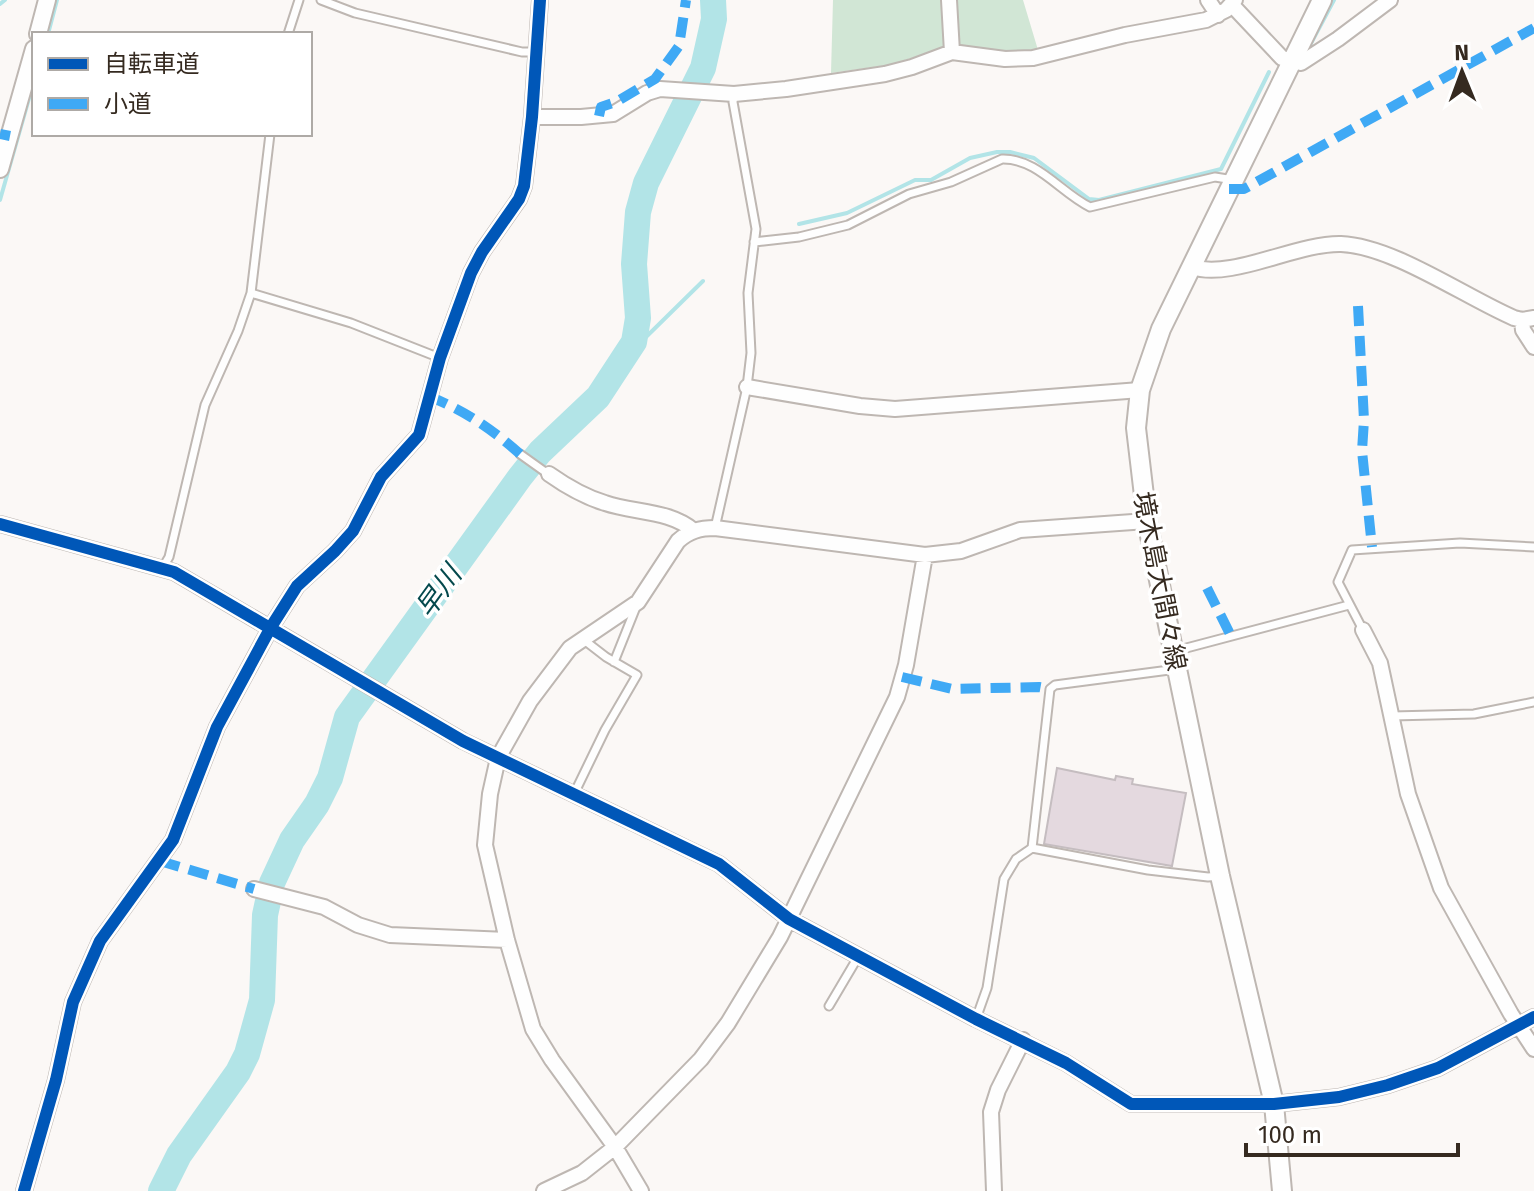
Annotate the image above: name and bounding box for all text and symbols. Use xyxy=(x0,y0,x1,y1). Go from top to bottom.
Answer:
legend xyxy=(32,32,312,136)
north arrow xyxy=(1422,32,1502,112)
text: N xyxy=(1454,39,1469,66)
text: 自転車道 xyxy=(104,50,200,78)
text: 小道 xyxy=(104,90,152,118)
street label: 境木島大間々線 xyxy=(1127,489,1192,673)
water label: 早川 xyxy=(409,557,470,624)
scale bar xyxy=(1246,1107,1458,1157)
text: 100 m xyxy=(1258,1121,1322,1149)

